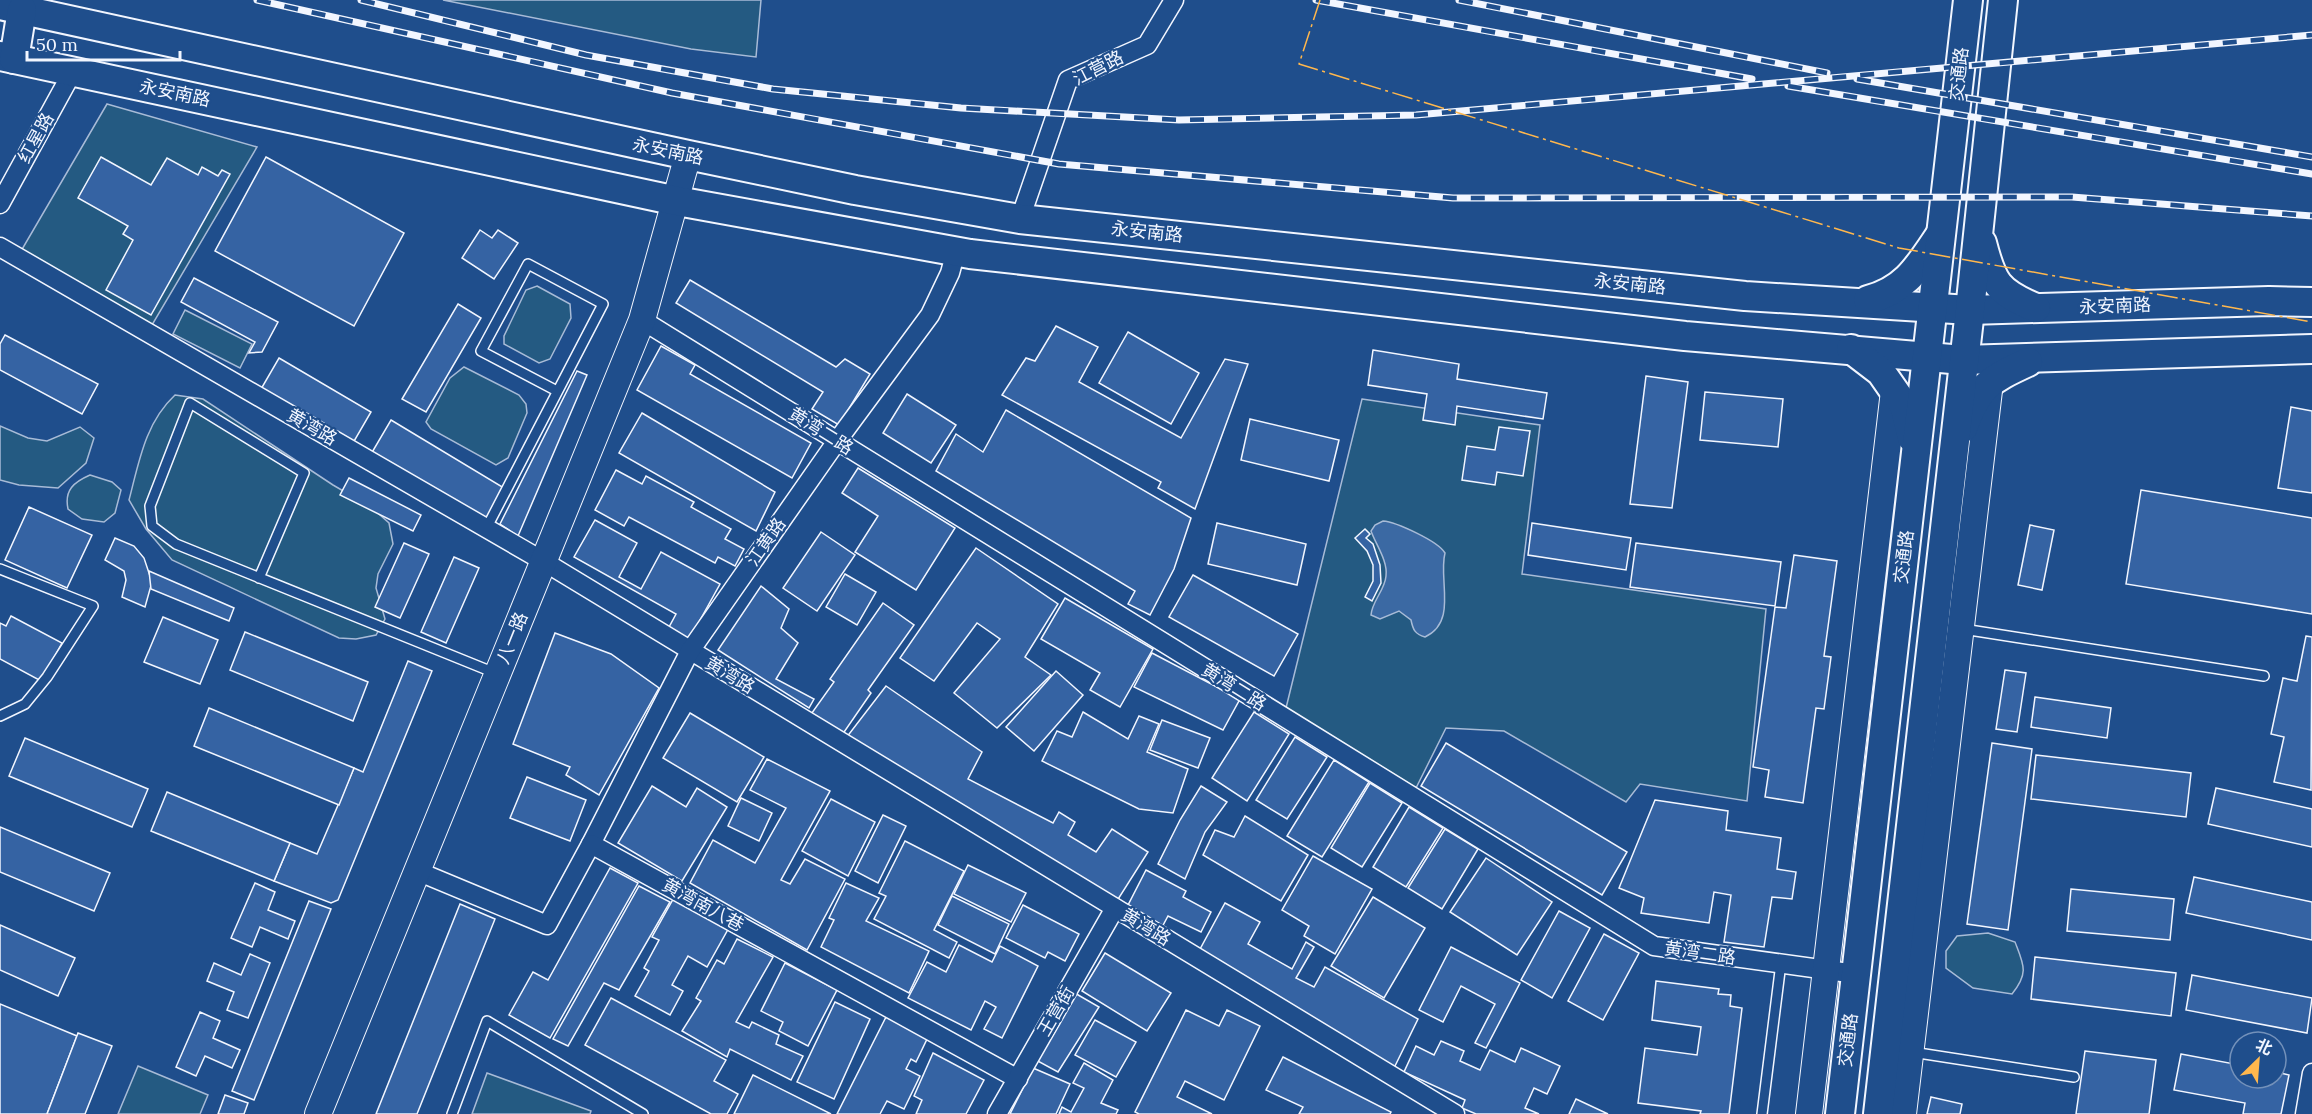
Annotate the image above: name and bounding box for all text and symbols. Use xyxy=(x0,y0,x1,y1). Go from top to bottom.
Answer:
scale bar xyxy=(27,24,180,62)
text: 50 m xyxy=(36,33,78,56)
street label: 江营路 xyxy=(1068,45,1127,90)
street label: 交通路 xyxy=(1944,46,1973,102)
street label: 永安南路 xyxy=(137,74,213,111)
street label: 红星路 xyxy=(12,109,59,167)
street label: 永安南路 xyxy=(630,132,706,169)
street label: 永安南路 xyxy=(1110,216,1184,247)
street label: 永安南路 xyxy=(1593,268,1667,299)
street label: 永安南路 xyxy=(2079,293,2151,318)
street label: 黄湾二路 xyxy=(785,402,858,459)
street label: 黄湾路 xyxy=(283,403,341,450)
street label: 江黄路 xyxy=(741,513,790,570)
street label: 交通路 xyxy=(1889,529,1918,585)
street label: 八一路 xyxy=(491,608,532,667)
street label: 黄湾路 xyxy=(701,651,759,698)
street label: 黄湾二路 xyxy=(1198,658,1271,715)
street label: 黄湾南八巷 xyxy=(658,873,748,936)
street label: 黄湾路 xyxy=(1117,903,1175,950)
street label: 黄湾二路 xyxy=(1663,936,1737,969)
street label: 王营街 xyxy=(1032,982,1079,1040)
street label: 交通路 xyxy=(1833,1012,1862,1068)
north arrow xyxy=(2228,1030,2288,1090)
text: 北 xyxy=(2253,1034,2276,1059)

